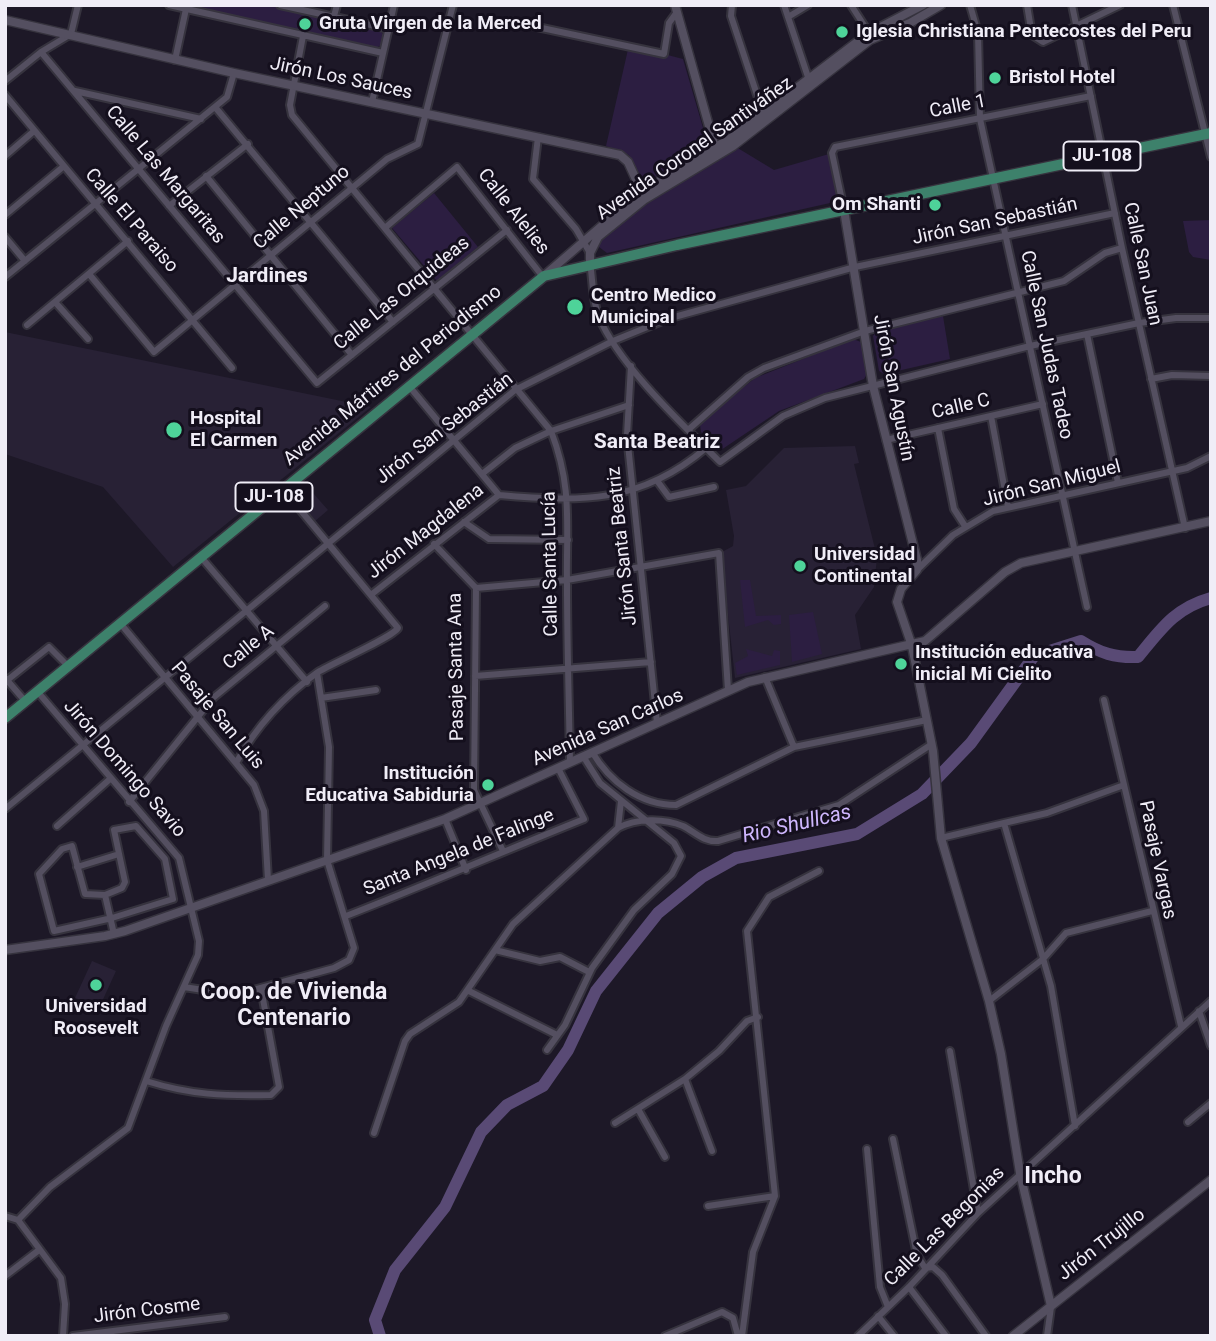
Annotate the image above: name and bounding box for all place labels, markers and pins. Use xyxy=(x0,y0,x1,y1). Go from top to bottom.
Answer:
place label: Gruta Virgen de la Merced xyxy=(319,13,542,35)
marker: Gruta Virgen de la Merced xyxy=(297,16,313,32)
place label: Iglesia Christiana Pentecostes del Peru xyxy=(856,21,1191,43)
marker: Iglesia Christiana Pentecostes del Peru xyxy=(834,24,850,40)
place label: Bristol Hotel xyxy=(1009,67,1115,89)
marker: Bristol Hotel xyxy=(987,70,1003,86)
place label: Om Shanti xyxy=(832,194,921,216)
marker: Om Shanti xyxy=(927,197,943,213)
place label: Centro Medico Municipal xyxy=(591,285,716,329)
marker: Centro Medico Municipal xyxy=(565,297,585,317)
place label: Hospital El Carmen xyxy=(190,408,277,452)
marker: Hospital El Carmen xyxy=(164,420,184,440)
place label: Universidad Continental xyxy=(814,544,915,588)
marker: Universidad Continental xyxy=(792,558,808,574)
place label: Institución educativa inicial Mi Cielito xyxy=(915,642,1093,686)
marker: Institución educativa inicial Mi Cielito xyxy=(893,656,909,672)
place label: Institución Educativa Sabiduria xyxy=(305,763,474,807)
marker: Institución Educativa Sabiduria xyxy=(480,777,496,793)
marker: Universidad Roosevelt xyxy=(88,977,104,993)
place label: Universidad Roosevelt xyxy=(45,996,147,1040)

